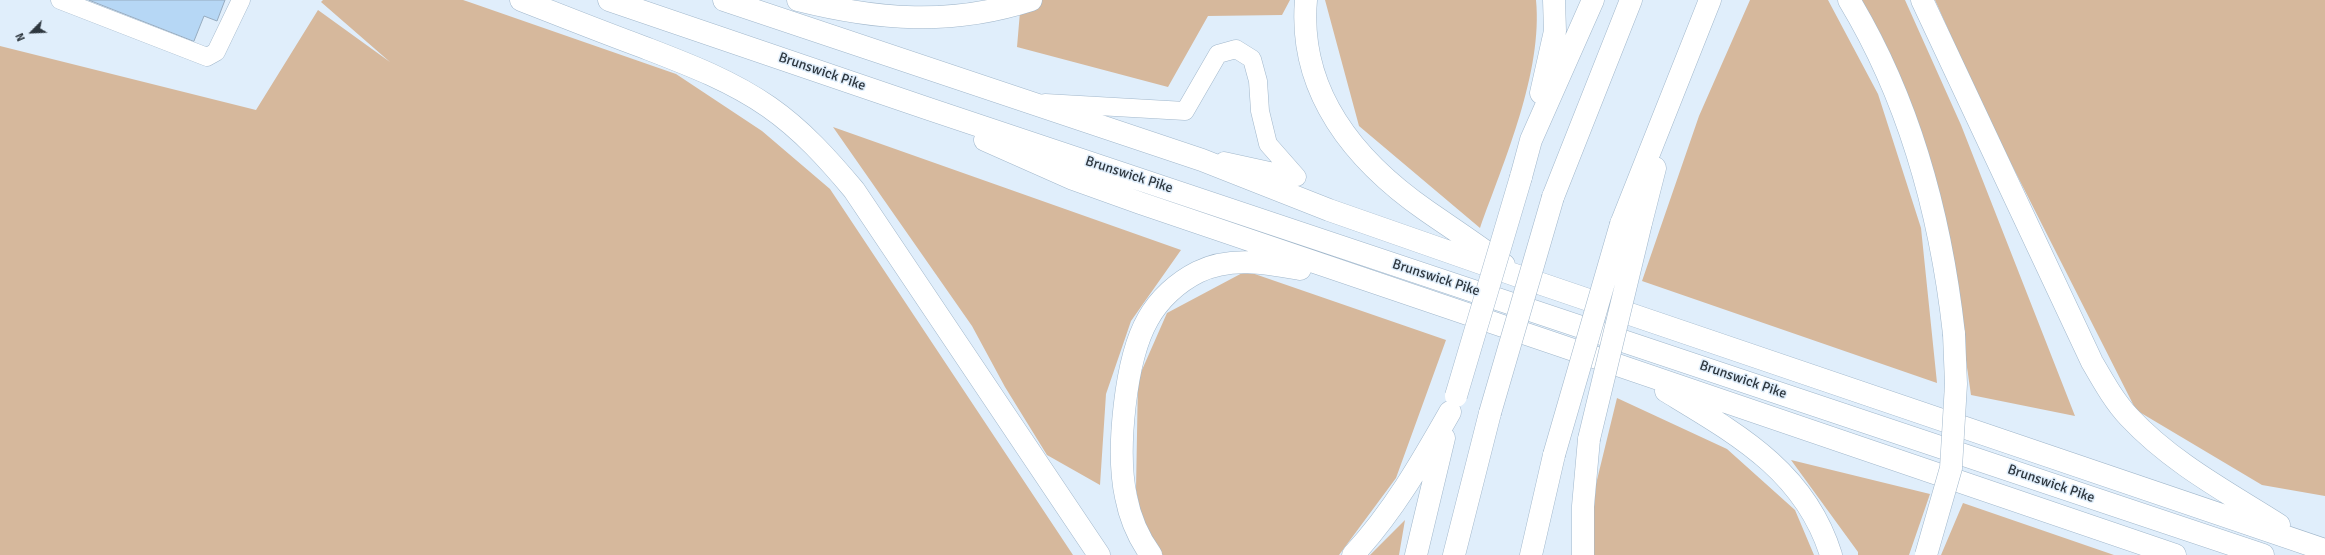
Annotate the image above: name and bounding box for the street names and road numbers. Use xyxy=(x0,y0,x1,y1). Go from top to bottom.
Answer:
street label: Brunswick Pike xyxy=(776,49,868,95)
street label: Brunswick Pike xyxy=(1083,153,1175,197)
street label: Brunswick Pike xyxy=(1390,256,1482,300)
street label: Brunswick Pike xyxy=(1697,357,1789,403)
street label: Brunswick Pike xyxy=(2005,461,2097,507)

